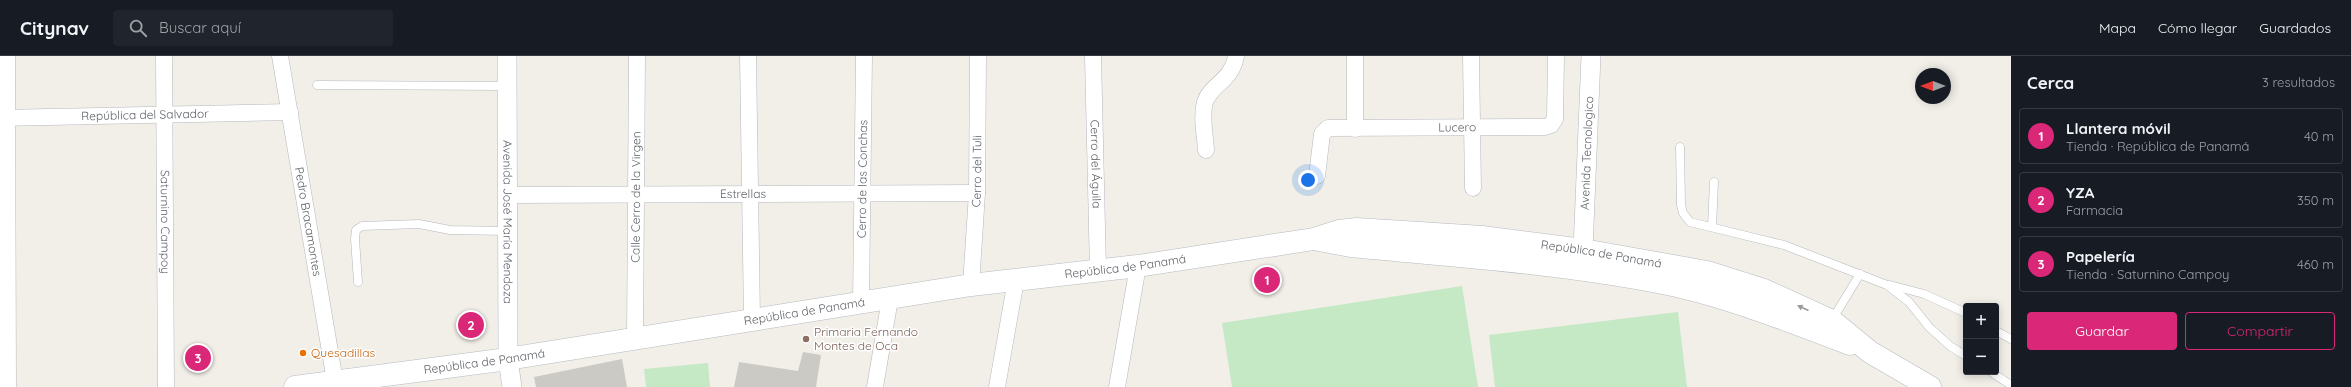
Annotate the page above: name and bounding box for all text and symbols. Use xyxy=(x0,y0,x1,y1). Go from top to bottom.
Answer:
search box xyxy=(113,10,393,46)
text: Citynav xyxy=(20,16,89,40)
icon: search xyxy=(127,17,149,39)
text: Buscar aquí xyxy=(159,18,241,37)
text: Mapa xyxy=(2099,19,2136,37)
text: Cómo llegar xyxy=(2158,19,2237,37)
text: Guardados xyxy=(2259,19,2331,37)
north arrow xyxy=(1915,68,1951,104)
text: Cerca xyxy=(2027,72,2074,93)
text: 3 resultados xyxy=(2262,74,2335,90)
street label: Avenida Tecnologico xyxy=(1577,96,1596,210)
street label: República del Salvador xyxy=(81,106,209,123)
street label: Cerro de las Conchas xyxy=(854,119,870,238)
street label: Cerro del Águila xyxy=(1087,119,1105,209)
street label: Lucero xyxy=(1438,119,1476,134)
text: Llantera móvil xyxy=(2066,119,2171,138)
text: 1 xyxy=(2038,128,2044,144)
text: 40 m xyxy=(2304,128,2334,144)
street label: Calle Cerro de la Virgen xyxy=(628,131,643,263)
street label: Cerro del Tuli xyxy=(968,135,984,208)
text: Tienda · República de Panamá xyxy=(2066,138,2249,154)
street label: Avenida José María Mendoza xyxy=(500,140,516,304)
street label: Pedro Bracamontes xyxy=(292,166,325,278)
street label: Saturnino Campoy xyxy=(158,170,173,274)
your location xyxy=(1298,170,1318,190)
text: YZA xyxy=(2066,183,2094,202)
street label: Estrellas xyxy=(720,186,766,201)
text: 2 xyxy=(2037,192,2045,208)
text: 350 m xyxy=(2297,192,2334,208)
text: Farmacia xyxy=(2066,202,2123,218)
street label: República de Panamá xyxy=(1540,237,1663,271)
text: Papelería xyxy=(2066,247,2135,266)
street label: República de Panamá xyxy=(1064,251,1187,281)
text: 3 xyxy=(2038,256,2044,272)
text: 460 m xyxy=(2297,256,2334,272)
pin: 1 xyxy=(1254,265,1280,295)
text: Tienda · Saturnino Campoy xyxy=(2066,266,2229,282)
street label: República de Panamá xyxy=(743,294,866,328)
map controls xyxy=(1963,303,1999,375)
button: + xyxy=(1963,303,1999,339)
one-way arrow xyxy=(1796,304,1808,310)
pin: 2 xyxy=(458,310,484,340)
button: Guardar xyxy=(2027,312,2177,350)
button: Compartir xyxy=(2185,312,2335,350)
place label: Primaria Fernando Montes de Oca xyxy=(814,324,918,353)
marker: Primaria Fernando Montes de Oca xyxy=(801,334,811,344)
button: − xyxy=(1963,339,1999,375)
pin: 3 xyxy=(185,343,211,373)
place label: Quesadillas xyxy=(311,345,376,360)
street label: República de Panamá xyxy=(423,345,546,377)
marker: Quesadillas xyxy=(298,348,308,358)

